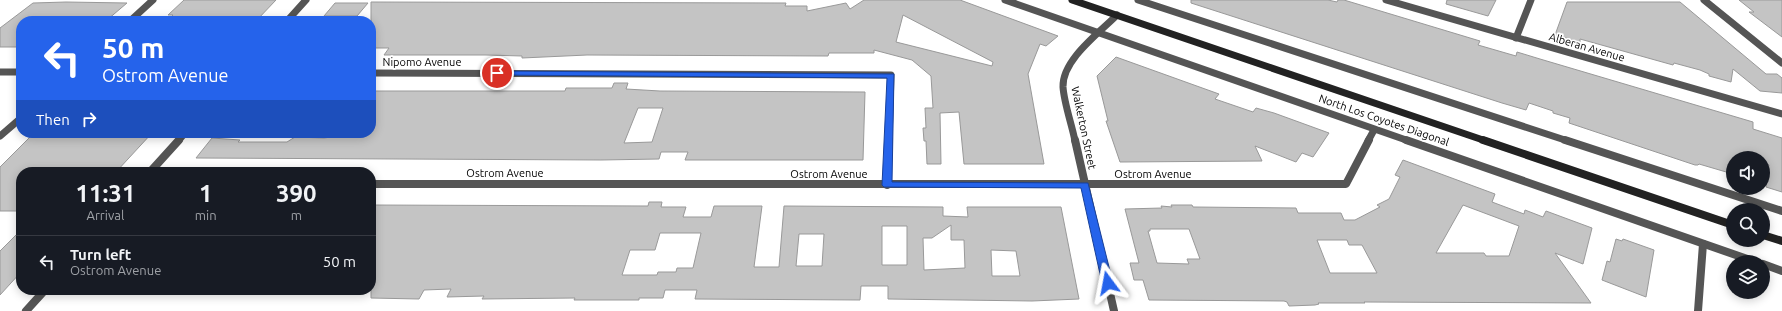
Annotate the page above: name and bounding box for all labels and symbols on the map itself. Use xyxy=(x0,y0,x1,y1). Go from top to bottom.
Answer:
street label: Alberan Avenue xyxy=(1548,30,1626,64)
street label: Nipomo Avenue xyxy=(383,56,461,68)
pin xyxy=(480,56,514,90)
street label: Walkerton Street xyxy=(1069,85,1099,171)
street label: North Los Coyotes Diagonal xyxy=(1317,92,1451,148)
street label: Ostrom Avenue xyxy=(466,167,544,179)
street label: Ostrom Avenue xyxy=(790,168,868,180)
street label: Ostrom Avenue xyxy=(1114,168,1192,180)
position arrow xyxy=(1087,262,1129,304)

